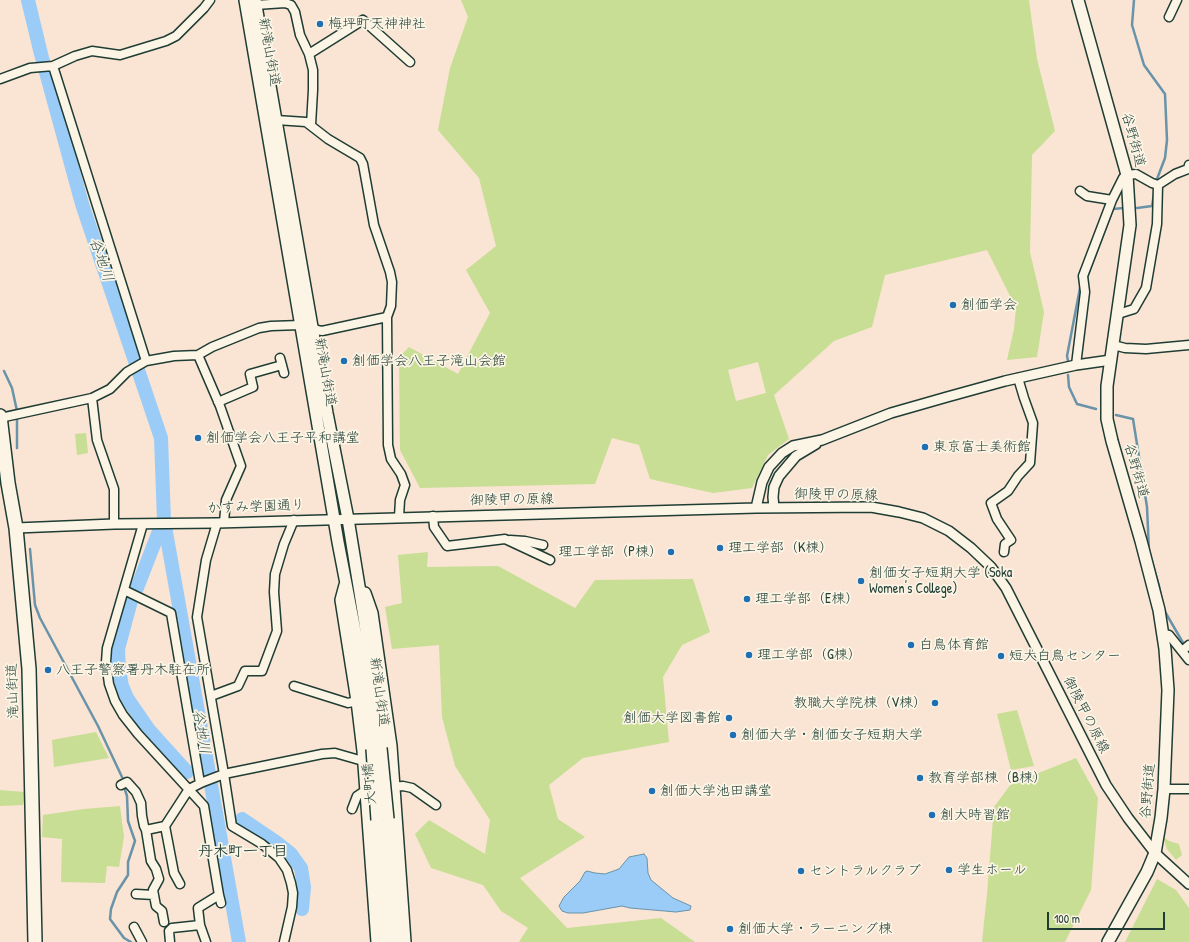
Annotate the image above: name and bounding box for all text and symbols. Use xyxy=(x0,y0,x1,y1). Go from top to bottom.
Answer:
street label: 新滝山街道 xyxy=(255,16,283,88)
place label: 梅坪町天神神社 xyxy=(328,16,426,32)
marker: 梅坪町天神神社 xyxy=(315,19,325,29)
street label: 谷野街道 xyxy=(1118,111,1148,169)
water label: 谷地川 xyxy=(85,236,117,284)
place label: 創価学会 xyxy=(961,297,1017,313)
marker: 創価学会 xyxy=(948,300,958,310)
street label: 新滝山街道 xyxy=(311,336,339,408)
place label: 創価学会八王子滝山会館 xyxy=(352,353,506,369)
marker: 創価学会八王子滝山会館 xyxy=(339,356,349,366)
place label: 創価学会八王子平和講堂 xyxy=(206,430,360,446)
marker: 創価学会八王子平和講堂 xyxy=(193,433,203,443)
place label: 東京富士美術館 xyxy=(933,439,1031,455)
marker: 東京富士美術館 xyxy=(920,442,930,452)
street label: 谷野街道 xyxy=(1120,442,1152,500)
street label: 御陵甲の原線 xyxy=(794,486,878,504)
street label: 御陵甲の原線 xyxy=(470,491,554,509)
street label: かすみ学園通り xyxy=(207,497,305,517)
place label: 理工学部（K棟） xyxy=(728,540,833,556)
marker: 理工学部（K棟） xyxy=(715,543,725,553)
place label: 理工学部（P棟） xyxy=(558,544,663,560)
marker: 理工学部（P棟） xyxy=(666,547,676,557)
place label: 創価女子短期大学 (Soka Women's College) xyxy=(869,565,1012,598)
marker: 創価女子短期大学 (Soka Women's College) xyxy=(856,576,866,586)
place label: 理工学部（E棟） xyxy=(755,591,859,607)
marker: 理工学部（E棟） xyxy=(742,594,752,604)
place label: 白鳥体育館 xyxy=(919,637,989,653)
marker: 白鳥体育館 xyxy=(906,640,916,650)
place label: 理工学部（G棟） xyxy=(757,647,862,663)
place label: 短大白鳥センター xyxy=(1009,648,1121,664)
marker: 理工学部（G棟） xyxy=(744,650,754,660)
marker: 短大白鳥センター xyxy=(996,651,1006,661)
street label: 新滝山街道 xyxy=(366,656,392,728)
place label: 八王子警察署丹木駐在所 xyxy=(56,662,210,678)
street label: 滝山街道 xyxy=(4,663,22,719)
marker: 八王子警察署丹木駐在所 xyxy=(43,665,53,675)
street label: 御陵甲の原線 xyxy=(1059,674,1113,756)
place label: 教職大学院棟（V棟） xyxy=(793,695,927,711)
marker: 教職大学院棟（V棟） xyxy=(930,698,940,708)
water label: 谷地川 xyxy=(188,708,214,756)
place label: 創価大学図書館 xyxy=(623,710,721,726)
marker: 創価大学図書館 xyxy=(724,713,734,723)
place label: 創価大学・創価女子短期大学 xyxy=(741,727,923,743)
marker: 創価大学・創価女子短期大学 xyxy=(728,730,738,740)
street label: 大町橋 xyxy=(360,762,380,806)
street label: 谷野街道 xyxy=(1137,762,1159,820)
place label: 教育学部棟（B棟） xyxy=(928,770,1047,786)
marker: 教育学部棟（B棟） xyxy=(915,773,925,783)
place label: 創価大学池田講堂 xyxy=(660,783,772,799)
marker: 創価大学池田講堂 xyxy=(647,786,657,796)
place label: 創大時習館 xyxy=(940,807,1010,823)
marker: 創大時習館 xyxy=(927,810,937,820)
district label: 丹木町一丁目 xyxy=(198,843,288,861)
place label: 学生ホール xyxy=(957,862,1027,878)
place label: セントラルクラブ xyxy=(809,863,921,879)
marker: 学生ホール xyxy=(944,865,954,875)
marker: セントラルクラブ xyxy=(796,866,806,876)
scale bar xyxy=(1049,904,1167,930)
text: 100 m xyxy=(1054,910,1080,927)
place label: 創価大学・ラーニング棟 xyxy=(738,921,892,937)
marker: 創価大学・ラーニング棟 xyxy=(725,924,735,934)

